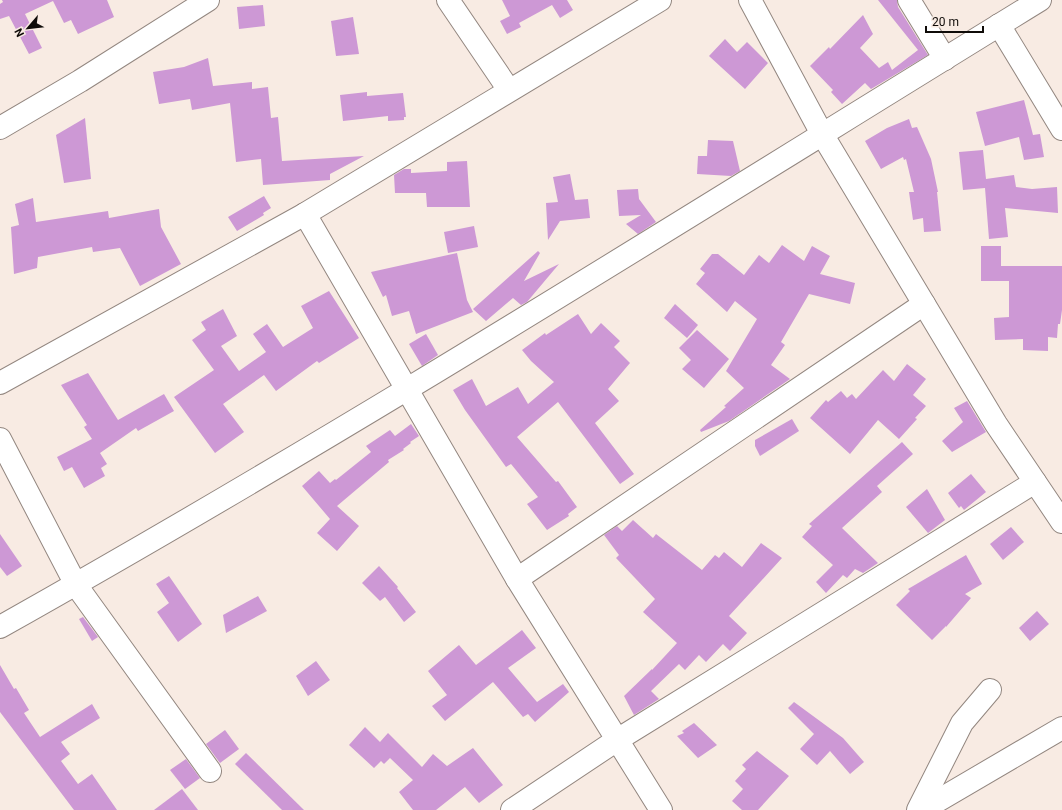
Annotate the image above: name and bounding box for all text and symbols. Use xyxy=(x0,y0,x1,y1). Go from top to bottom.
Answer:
north arrow xyxy=(8,8,48,48)
scale bar xyxy=(926,8,983,34)
text: 20 m xyxy=(932,15,959,29)
text: N xyxy=(12,26,27,39)

